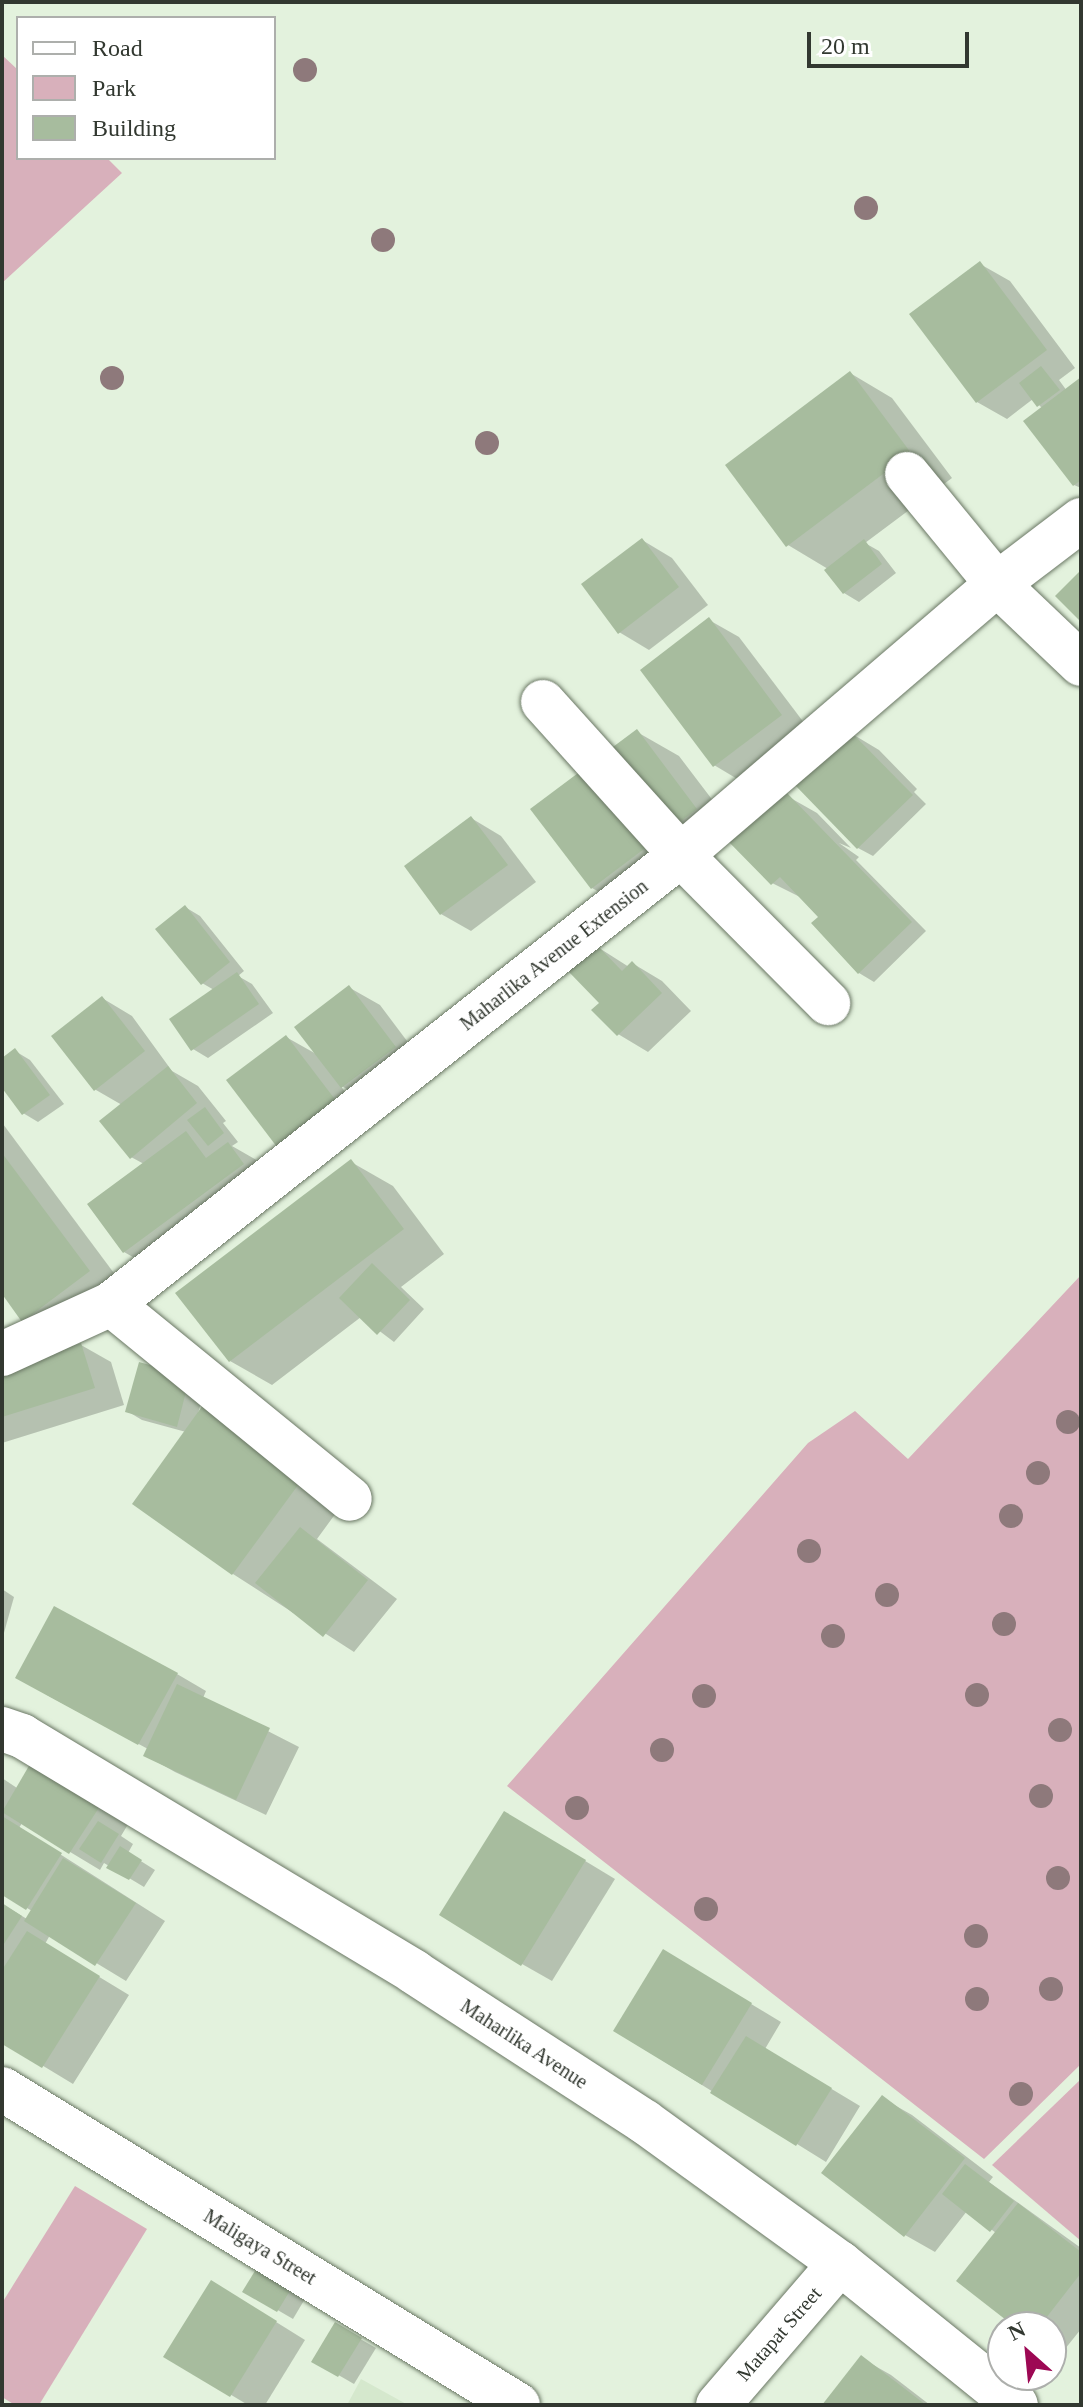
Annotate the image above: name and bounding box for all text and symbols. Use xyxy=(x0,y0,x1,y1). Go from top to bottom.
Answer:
legend xyxy=(16,16,276,160)
scale bar xyxy=(811,16,973,66)
text: 20 m xyxy=(821,33,870,59)
text: Road xyxy=(92,35,143,61)
text: Park xyxy=(92,75,136,101)
text: Building xyxy=(92,115,176,141)
street label: Maharlika Avenue Extension xyxy=(455,874,653,1036)
street label: Maharlika Avenue xyxy=(455,1994,593,2094)
street label: Maligaya Street xyxy=(199,2204,321,2290)
street label: Matapat Street xyxy=(732,2282,826,2386)
north arrow xyxy=(987,2311,1067,2391)
text: N xyxy=(1004,2316,1030,2346)

